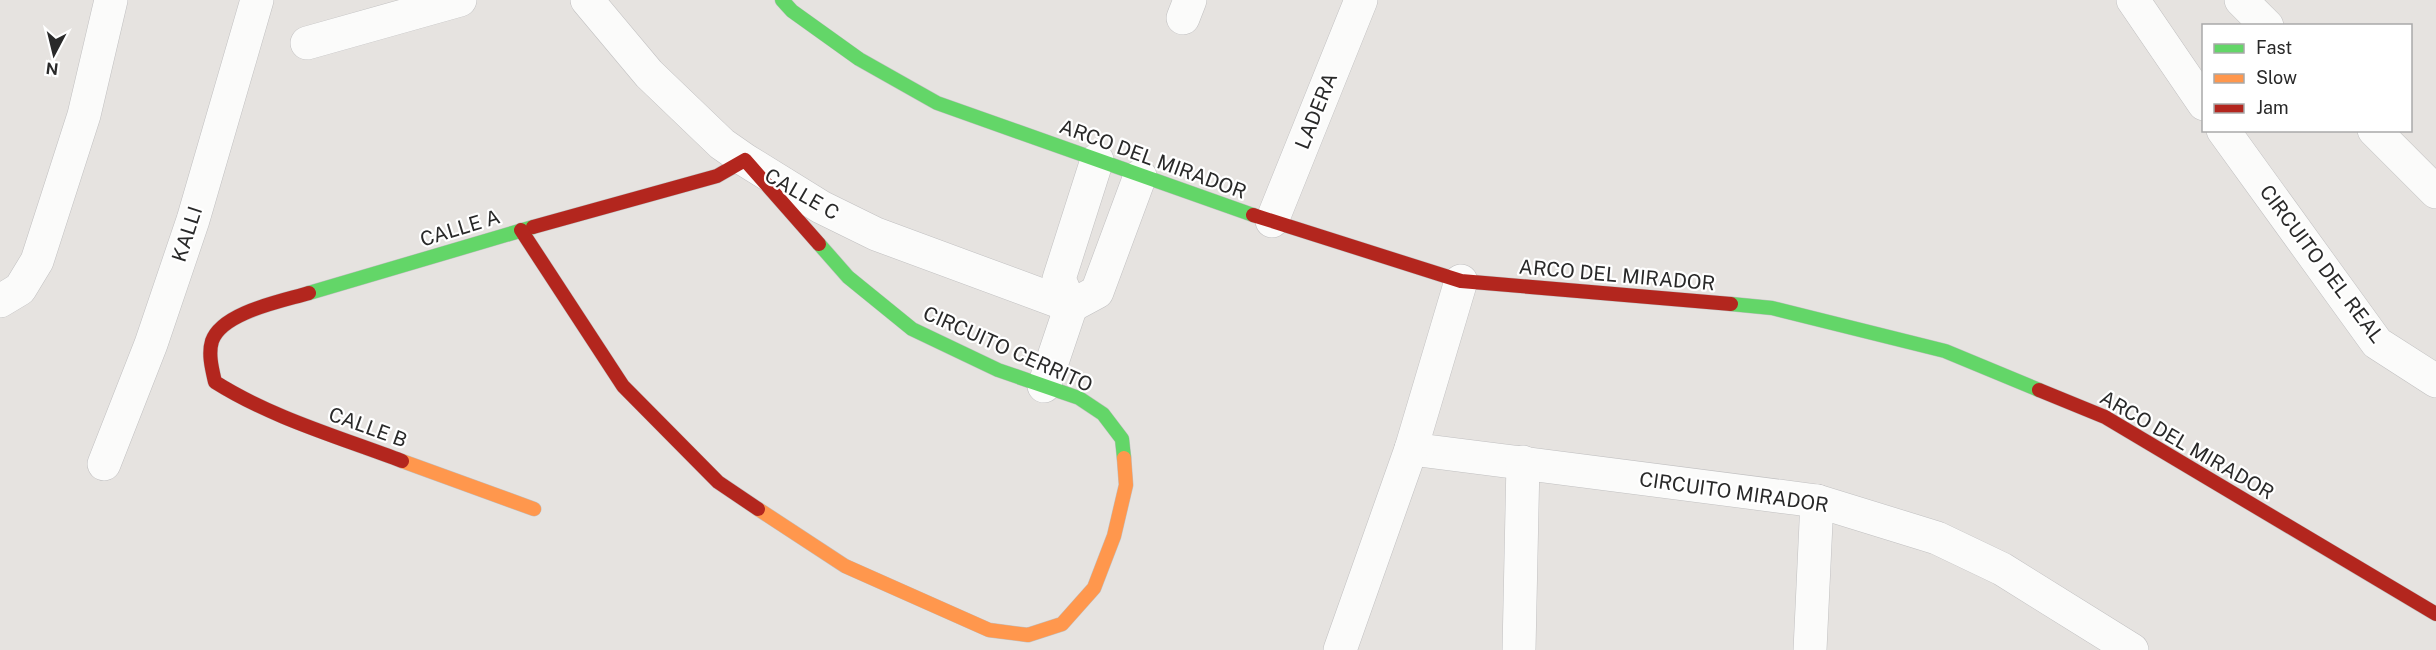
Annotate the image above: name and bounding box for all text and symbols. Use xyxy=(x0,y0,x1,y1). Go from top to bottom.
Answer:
north arrow xyxy=(24,24,84,84)
legend xyxy=(2202,24,2412,132)
text: Fast xyxy=(2256,37,2292,58)
text: N xyxy=(45,58,60,79)
text: Slow xyxy=(2256,67,2297,88)
street label: LADERA xyxy=(1290,69,1342,153)
text: Jam xyxy=(2256,97,2289,118)
street label: ARCO DEL MIRADOR xyxy=(1056,114,1250,204)
street label: CALLE C xyxy=(761,163,843,225)
street label: CIRCUITO DEL REAL xyxy=(2255,180,2389,348)
street label: KALLI xyxy=(167,203,207,265)
street label: CALLE A xyxy=(417,204,503,252)
street label: ARCO DEL MIRADOR xyxy=(1518,254,1716,296)
street label: CIRCUITO CERRITO xyxy=(920,301,1096,397)
street label: ARCO DEL MIRADOR xyxy=(2096,385,2278,505)
street label: CALLE B xyxy=(326,402,410,452)
street label: CIRCUITO MIRADOR xyxy=(1638,467,1830,517)

